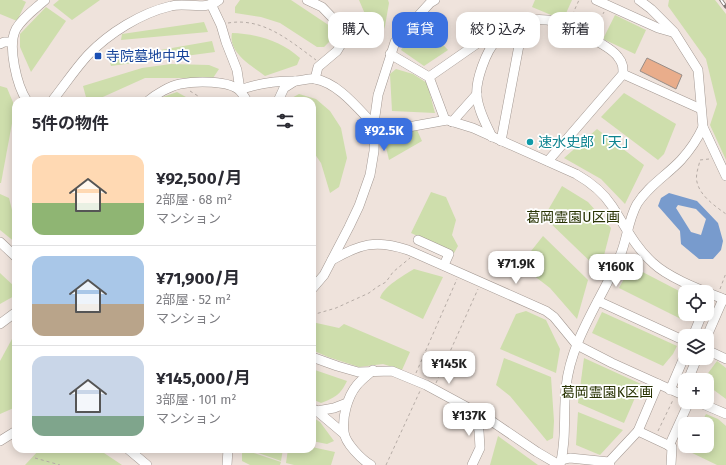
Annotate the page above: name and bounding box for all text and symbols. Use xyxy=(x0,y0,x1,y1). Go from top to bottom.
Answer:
chip: 購入 xyxy=(328,12,384,48)
chip: 賃貸 xyxy=(392,12,448,48)
chip: 絞り込み xyxy=(456,12,540,48)
chip: 新着 xyxy=(548,12,604,48)
place label: 寺院墓地中央 xyxy=(106,48,190,65)
marker: 寺院墓地中央 xyxy=(93,51,103,61)
icon: filters xyxy=(274,110,296,132)
text: 5件の物件 xyxy=(32,113,109,134)
pin: ¥92.5K xyxy=(351,118,417,152)
text: ¥92.5K xyxy=(364,123,404,138)
place label: 速水史郎「天」 xyxy=(538,134,636,151)
marker: 速水史郎「天」 xyxy=(525,137,535,147)
text: ¥92,500/月 xyxy=(156,168,242,189)
icon: home xyxy=(64,171,112,219)
text: 2部屋 · 68 m² xyxy=(156,192,232,207)
park label: 葛岡霊園U区画 xyxy=(526,209,620,226)
text: マンション xyxy=(156,211,221,226)
pin: ¥71.9K xyxy=(483,251,549,285)
pin: ¥160K xyxy=(588,254,644,288)
text: ¥71.9K xyxy=(497,256,535,271)
text: ¥160K xyxy=(598,259,634,274)
text: ¥71,900/月 xyxy=(156,268,240,289)
icon: home xyxy=(64,272,112,320)
map controls xyxy=(678,285,714,453)
button: locate xyxy=(678,285,714,321)
text: 2部屋 · 52 m² xyxy=(156,292,231,307)
text: マンション xyxy=(156,311,221,326)
button: layers xyxy=(678,329,714,365)
pin: ¥145K xyxy=(421,351,477,385)
text: ¥145K xyxy=(431,356,467,371)
text: ¥145,000/月 xyxy=(156,368,251,389)
icon: home xyxy=(64,372,112,420)
button: + xyxy=(678,373,714,409)
park label: 葛岡霊園K区画 xyxy=(561,384,653,401)
text: 3部屋 · 101 m² xyxy=(156,392,236,407)
pin: ¥137K xyxy=(441,403,497,437)
text: ¥137K xyxy=(452,408,486,423)
text: マンション xyxy=(156,411,221,426)
button: − xyxy=(678,417,714,453)

